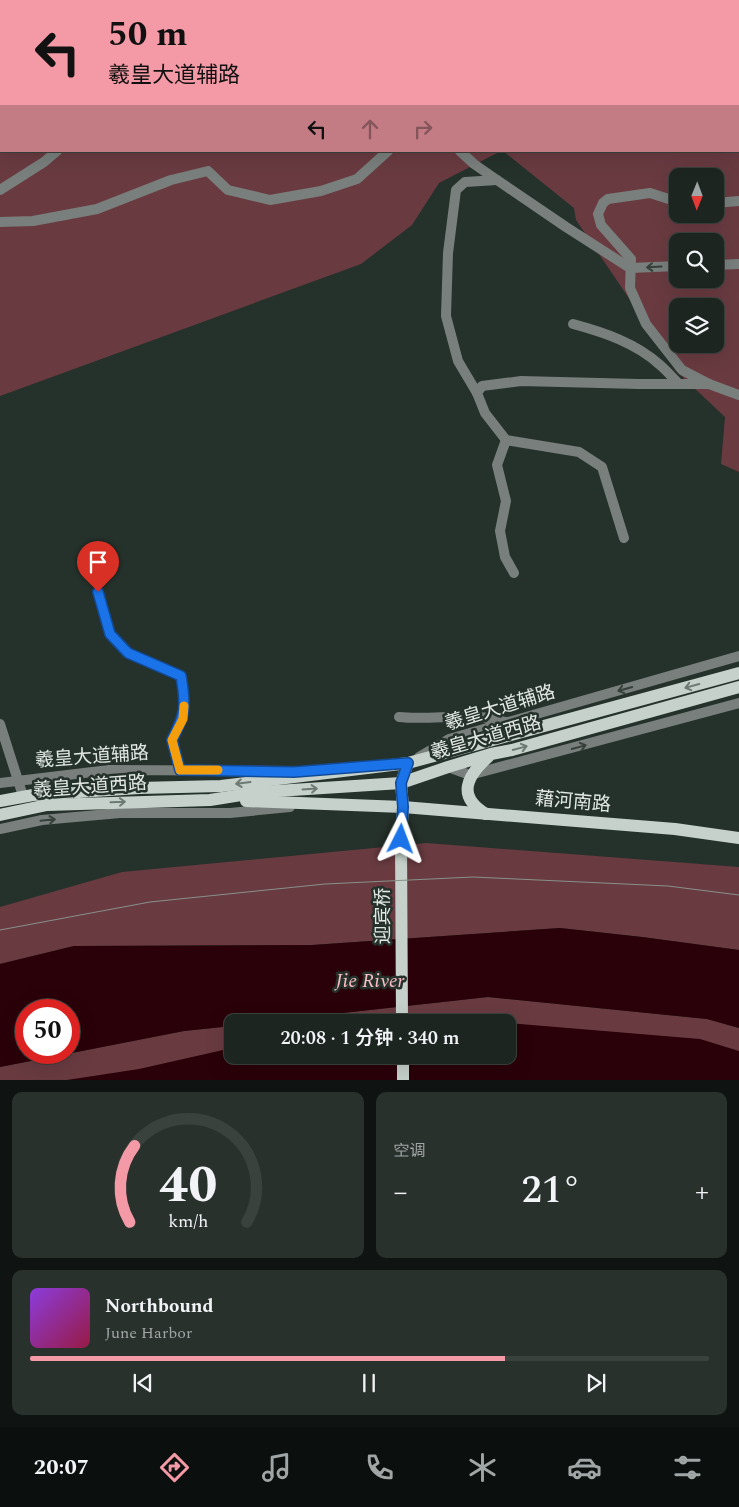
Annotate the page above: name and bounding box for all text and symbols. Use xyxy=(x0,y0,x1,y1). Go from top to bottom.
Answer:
text: 50 m xyxy=(108,8,188,61)
icon: left xyxy=(25,20,90,85)
text: 羲皇大道辅路 xyxy=(108,59,240,92)
icon: left xyxy=(303,115,331,143)
icon: ahead xyxy=(356,115,384,143)
icon: right xyxy=(409,115,437,143)
north arrow xyxy=(669,168,724,222)
map controls xyxy=(669,168,724,353)
button: search xyxy=(669,233,724,288)
one-way arrow xyxy=(646,262,662,271)
button: layers xyxy=(669,298,724,353)
pin xyxy=(77,541,119,592)
icon: arrive xyxy=(84,548,112,576)
street label: 羲皇大道辅路 xyxy=(441,677,559,739)
one-way arrow xyxy=(684,682,700,692)
one-way arrow xyxy=(617,684,633,694)
street label: 羲皇大道西路 xyxy=(427,708,545,768)
street label: 羲皇大道辅路 xyxy=(34,739,150,775)
one-way arrow xyxy=(570,742,586,751)
one-way arrow xyxy=(511,743,527,752)
street label: 羲皇大道西路 xyxy=(32,769,148,805)
one-way arrow xyxy=(236,778,252,788)
street label: 藉河南路 xyxy=(534,784,612,820)
one-way arrow xyxy=(302,785,318,794)
one-way arrow xyxy=(109,797,125,807)
position arrow xyxy=(374,812,426,864)
one-way arrow xyxy=(40,815,56,825)
street label: 迎宾桥 xyxy=(369,887,398,945)
water label: Jie River xyxy=(333,966,406,996)
speed limit sign: 50 xyxy=(15,999,80,1064)
text: 20:08 · 1 分钟 · 340 m xyxy=(280,1024,460,1053)
text: 空调 xyxy=(394,1139,426,1163)
text: 40 xyxy=(159,1146,217,1225)
text: 21° xyxy=(521,1162,581,1220)
text: − xyxy=(394,1171,408,1214)
text: + xyxy=(695,1171,709,1214)
text: km/h xyxy=(168,1208,208,1235)
text: Northbound xyxy=(105,1292,214,1321)
text: June Harbor xyxy=(105,1321,192,1345)
icon: previous xyxy=(129,1369,157,1397)
icon: pause xyxy=(355,1369,383,1397)
icon: next xyxy=(582,1369,610,1397)
icon: directions xyxy=(157,1450,192,1485)
icon: music xyxy=(259,1450,294,1485)
icon: phone xyxy=(362,1450,397,1485)
icon: climate xyxy=(465,1450,500,1485)
icon: car xyxy=(567,1450,602,1485)
icon: filters xyxy=(670,1450,705,1485)
text: 20:07 xyxy=(34,1451,89,1484)

